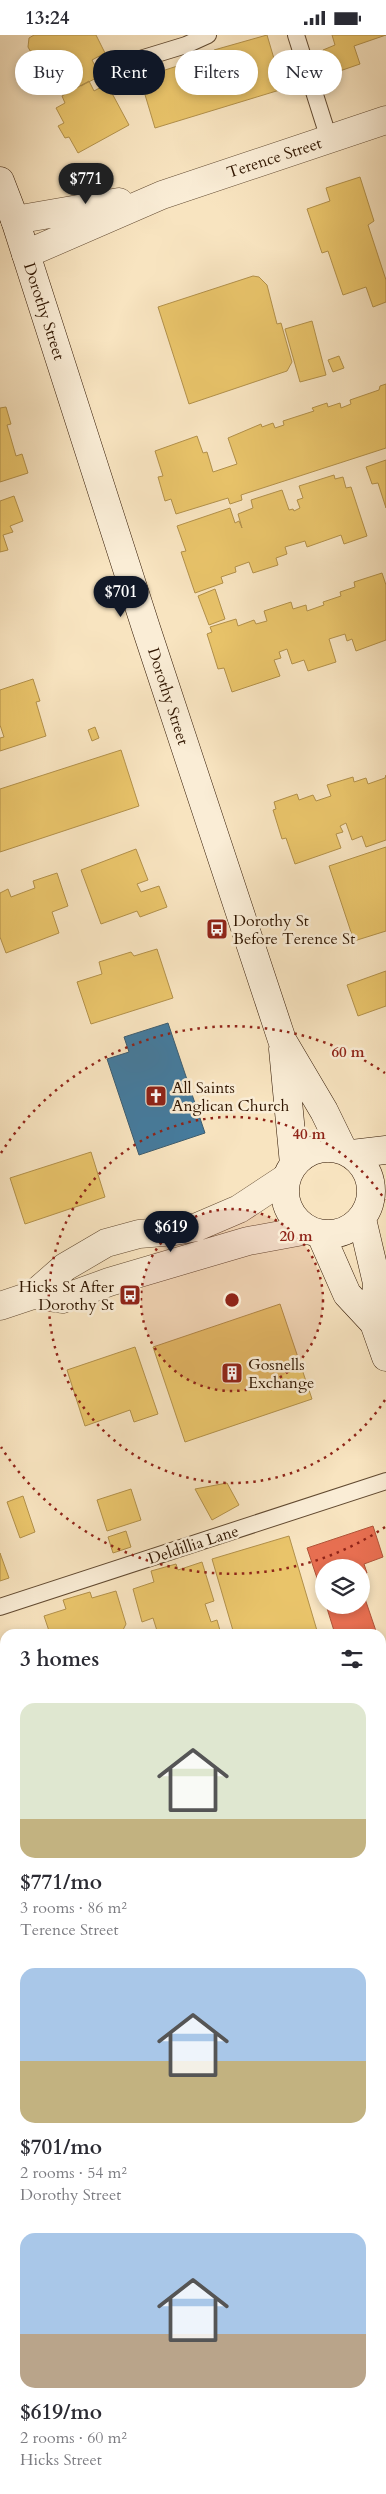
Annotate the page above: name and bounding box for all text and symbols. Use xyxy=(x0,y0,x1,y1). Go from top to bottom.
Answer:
text: 13:24 xyxy=(25,5,69,31)
chip: Buy xyxy=(15,50,83,95)
chip: Rent xyxy=(93,50,165,95)
chip: Filters xyxy=(175,50,258,95)
chip: New xyxy=(268,50,342,95)
street label: Terence Street xyxy=(224,132,325,184)
pin: $771 xyxy=(56,163,116,205)
text: $771 xyxy=(70,168,102,190)
street label: Dorothy Street xyxy=(18,260,70,363)
pin: $701 xyxy=(91,575,151,618)
text: $701 xyxy=(105,581,137,603)
street label: Dorothy Street xyxy=(142,645,194,748)
place label: Dorothy St Before Terence St xyxy=(233,910,355,950)
bus stop icon: Dorothy St Before Terence St xyxy=(205,917,229,941)
text: 60 m xyxy=(331,1042,365,1062)
place label: All Saints Anglican Church xyxy=(172,1077,290,1117)
church icon: All Saints Anglican Church xyxy=(144,1084,168,1108)
text: 40 m xyxy=(292,1124,326,1144)
pin: $619 xyxy=(141,1211,201,1253)
text: $619 xyxy=(155,1216,187,1238)
text: 20 m xyxy=(279,1226,313,1246)
place label: Hicks St After Dorothy St xyxy=(19,1276,114,1316)
bus stop icon: Hicks St After Dorothy St xyxy=(118,1283,142,1307)
centre of rings xyxy=(223,1291,241,1309)
place label: Gosnells Exchange xyxy=(248,1354,314,1394)
building icon: Gosnells Exchange xyxy=(220,1361,244,1385)
street label: Deldillia Lane xyxy=(145,1520,241,1570)
map controls xyxy=(315,1559,370,1614)
button: layers xyxy=(315,1559,370,1614)
text: 3 homes xyxy=(20,1645,99,1674)
icon: filters xyxy=(338,1645,366,1673)
icon: home xyxy=(148,1735,238,1825)
text: $771/mo xyxy=(20,1868,102,1897)
text: 3 rooms · 86 m² xyxy=(20,1897,127,1919)
text: Terence Street xyxy=(20,1919,119,1941)
icon: home xyxy=(148,2000,238,2090)
text: $701/mo xyxy=(20,2133,102,2162)
text: 2 rooms · 54 m² xyxy=(20,2162,127,2184)
text: Dorothy Street xyxy=(20,2184,121,2206)
icon: home xyxy=(148,2265,238,2355)
text: $619/mo xyxy=(20,2398,102,2427)
text: 2 rooms · 60 m² xyxy=(20,2427,127,2449)
text: Hicks Street xyxy=(20,2449,102,2471)

